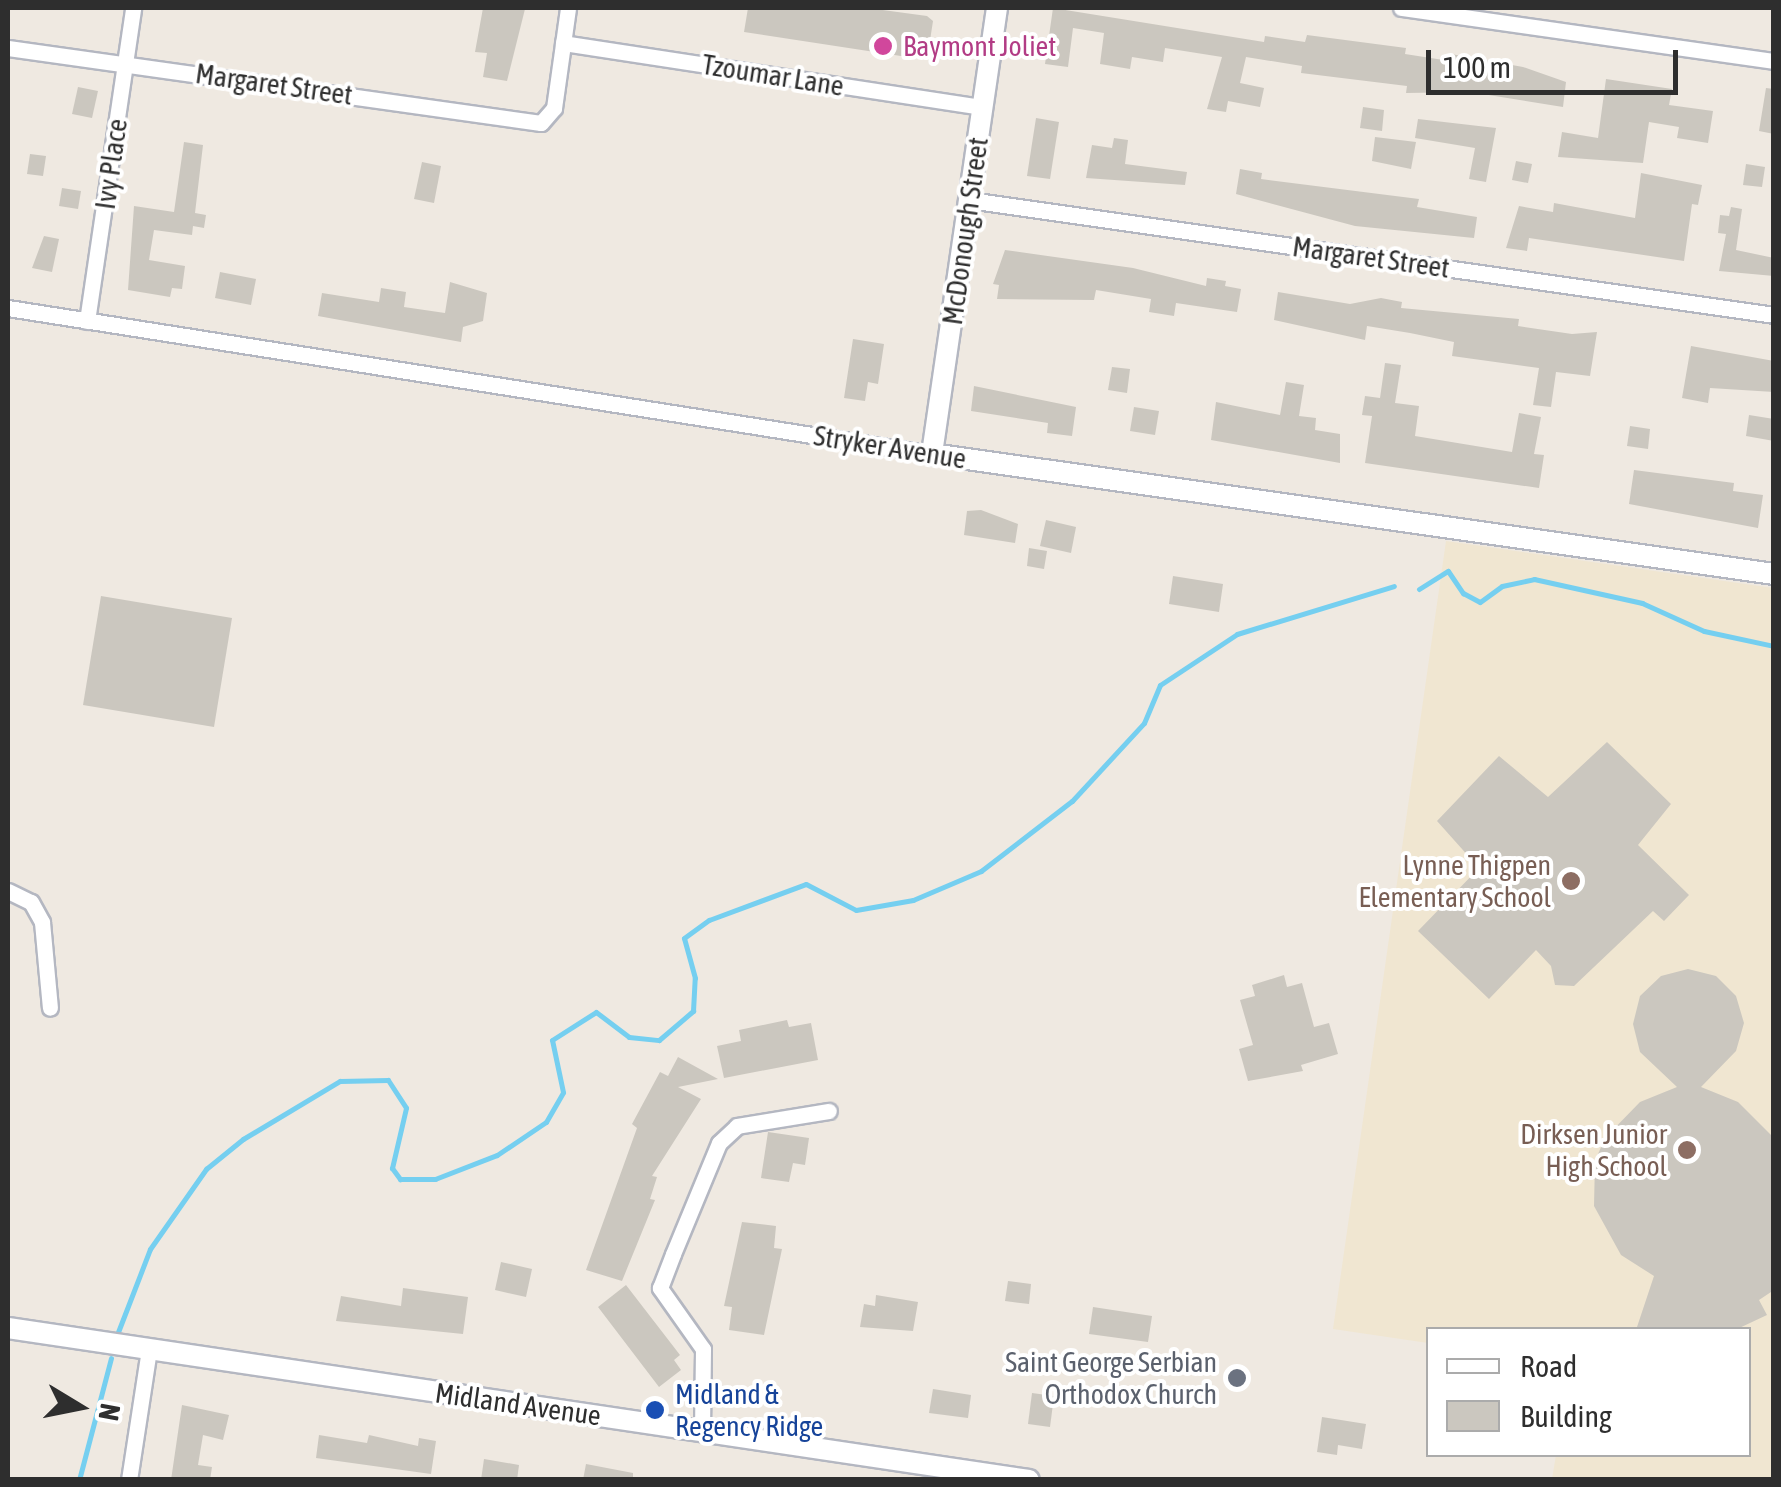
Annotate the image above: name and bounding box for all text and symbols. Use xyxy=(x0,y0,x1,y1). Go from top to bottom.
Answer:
place label: Baymont Joliet xyxy=(903,29,1056,63)
scale bar xyxy=(1431,30,1684,92)
marker: Baymont Joliet xyxy=(872,35,894,57)
street label: Tzoumar Lane xyxy=(700,47,846,103)
text: 100 m xyxy=(1443,50,1511,84)
street label: Margaret Street xyxy=(193,56,355,112)
street label: Ivy Place xyxy=(88,116,134,212)
street label: McDonough Street xyxy=(935,135,995,327)
street label: Margaret Street xyxy=(1290,229,1452,285)
street label: Stryker Avenue xyxy=(811,418,969,476)
place label: Lynne Thigpen Elementary School xyxy=(1359,848,1551,914)
marker: Lynne Thigpen Elementary School xyxy=(1560,870,1582,892)
place label: Dirksen Junior High School xyxy=(1520,1117,1667,1183)
marker: Dirksen Junior High School xyxy=(1676,1139,1698,1161)
legend xyxy=(1426,1327,1751,1457)
place label: Saint George Serbian Orthodox Church xyxy=(1005,1345,1217,1411)
text: Road xyxy=(1520,1349,1577,1383)
north arrow xyxy=(30,1357,130,1457)
marker: Saint George Serbian Orthodox Church xyxy=(1226,1367,1248,1389)
street label: Midland Avenue xyxy=(433,1376,603,1432)
place label: Midland & Regency Ridge xyxy=(675,1377,823,1443)
marker: Midland & Regency Ridge xyxy=(644,1399,666,1421)
text: Building xyxy=(1520,1399,1612,1433)
text: N xyxy=(92,1401,127,1423)

